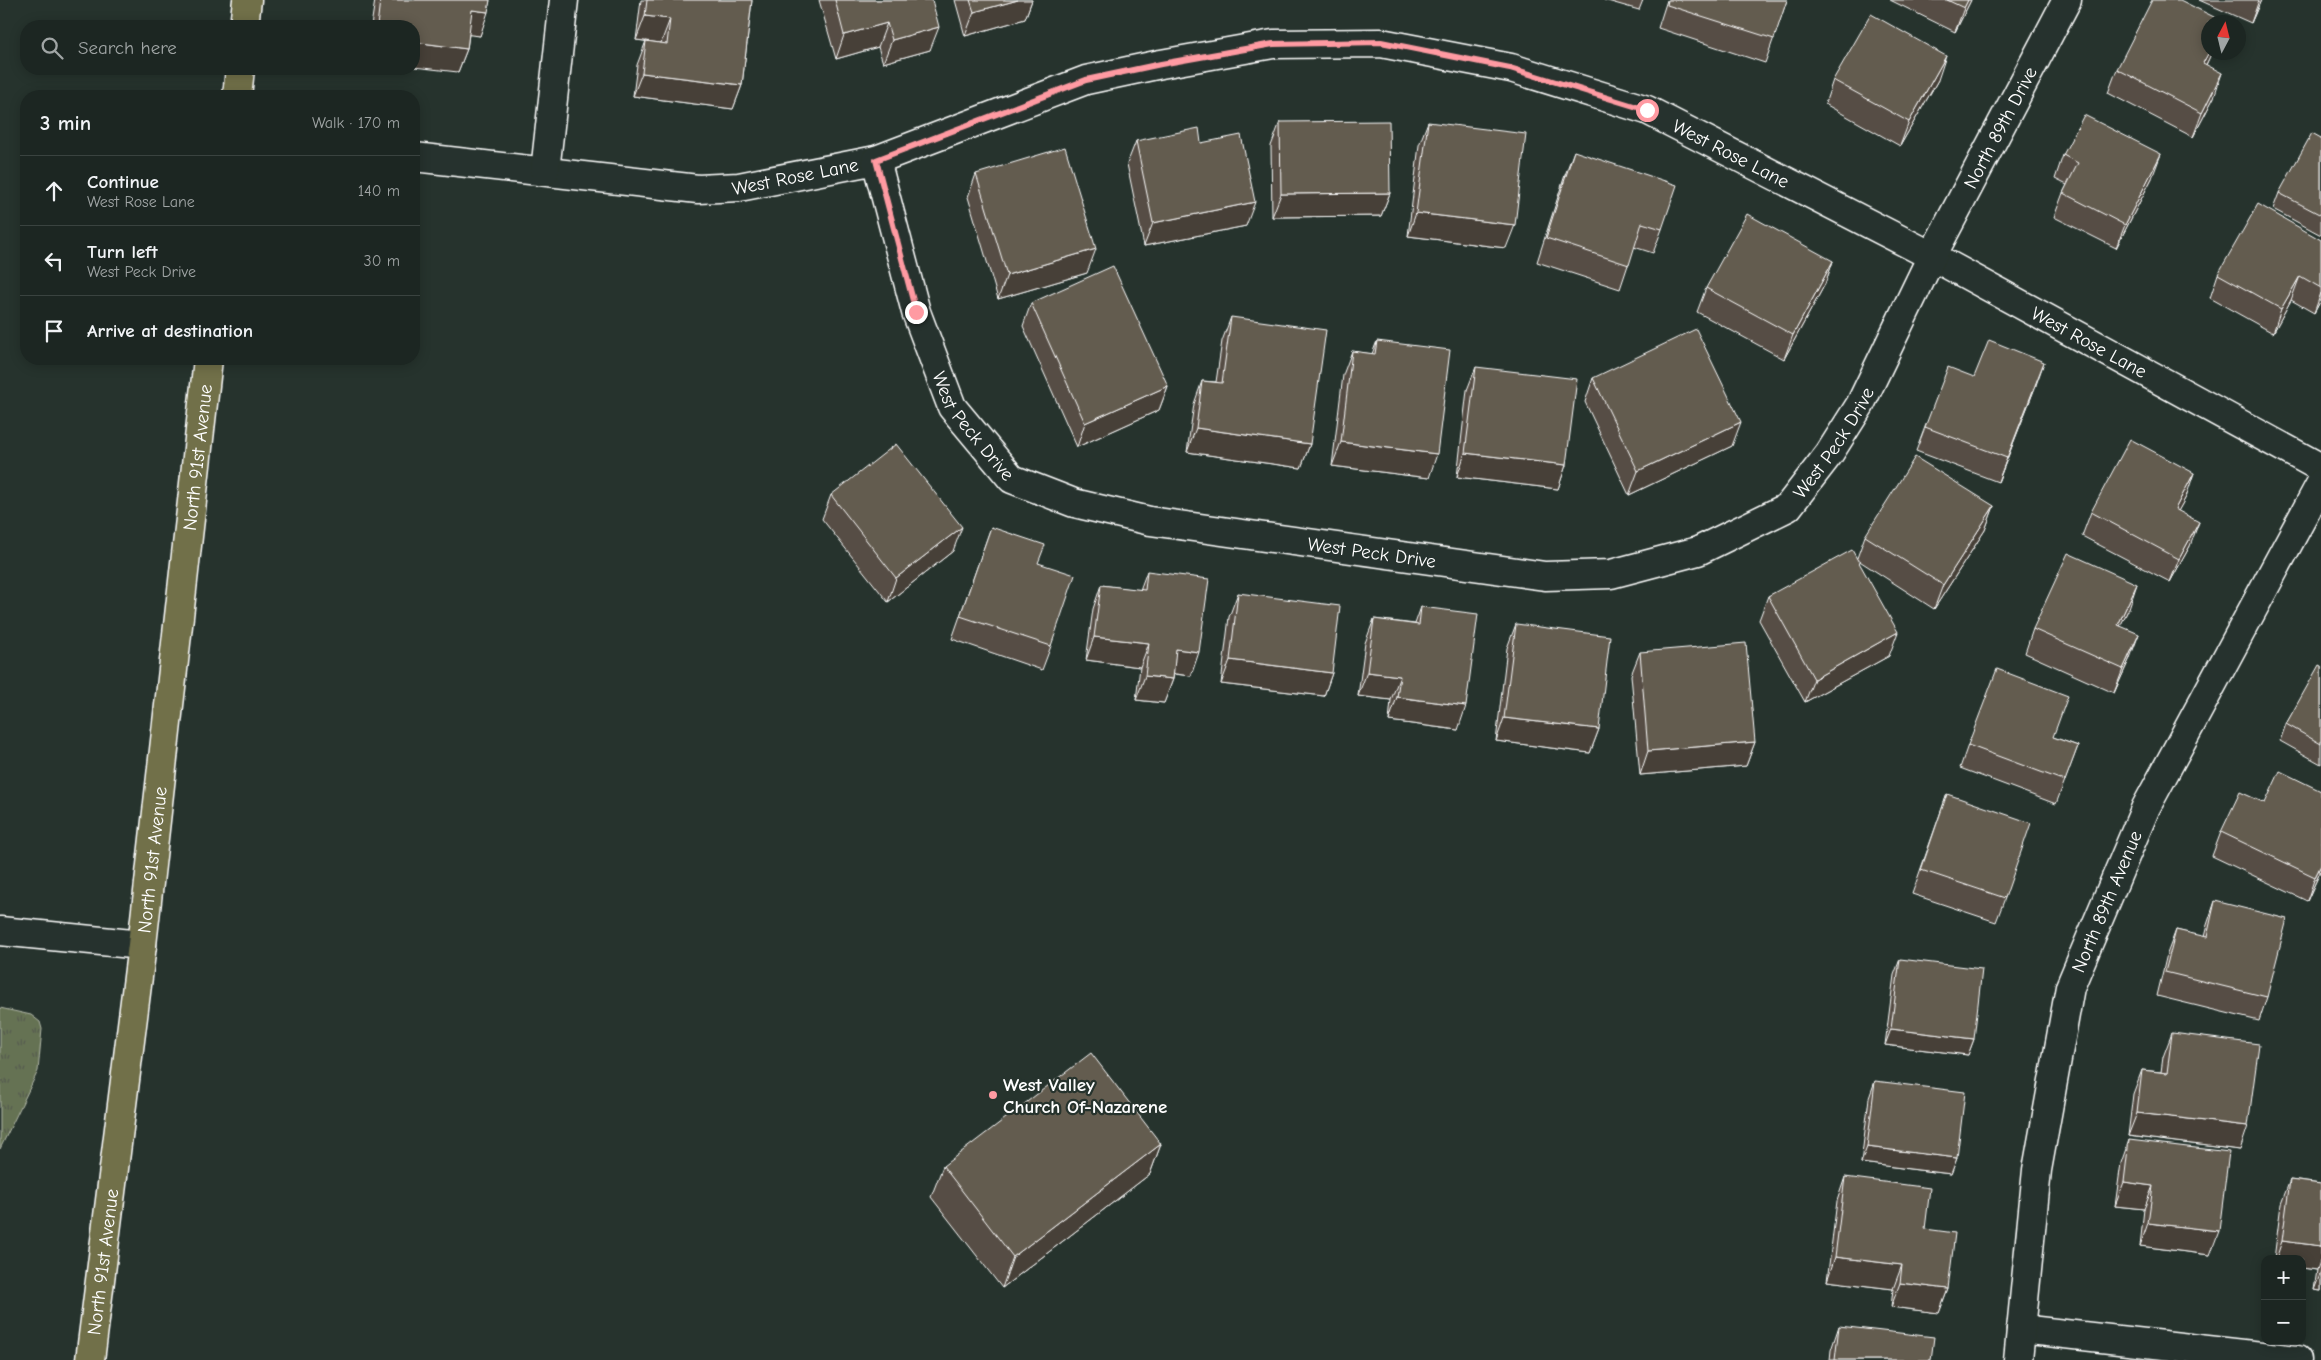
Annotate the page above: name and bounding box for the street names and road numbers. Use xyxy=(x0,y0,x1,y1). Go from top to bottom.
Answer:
street label: North 89th Drive xyxy=(1960,63,2042,193)
street label: West Rose Lane xyxy=(1669,115,1793,193)
street label: West Rose Lane xyxy=(730,154,860,200)
street label: West Rose Lane xyxy=(2027,302,2151,383)
street label: West Peck Drive xyxy=(927,368,1019,485)
street label: North 91st Avenue xyxy=(179,383,217,532)
street label: West Peck Drive xyxy=(1789,384,1879,503)
street label: West Peck Drive xyxy=(1306,533,1437,573)
street label: North 91st Avenue xyxy=(133,785,172,934)
street label: North 89th Avenue xyxy=(2067,827,2147,976)
street label: North 91st Avenue xyxy=(83,1187,123,1336)

